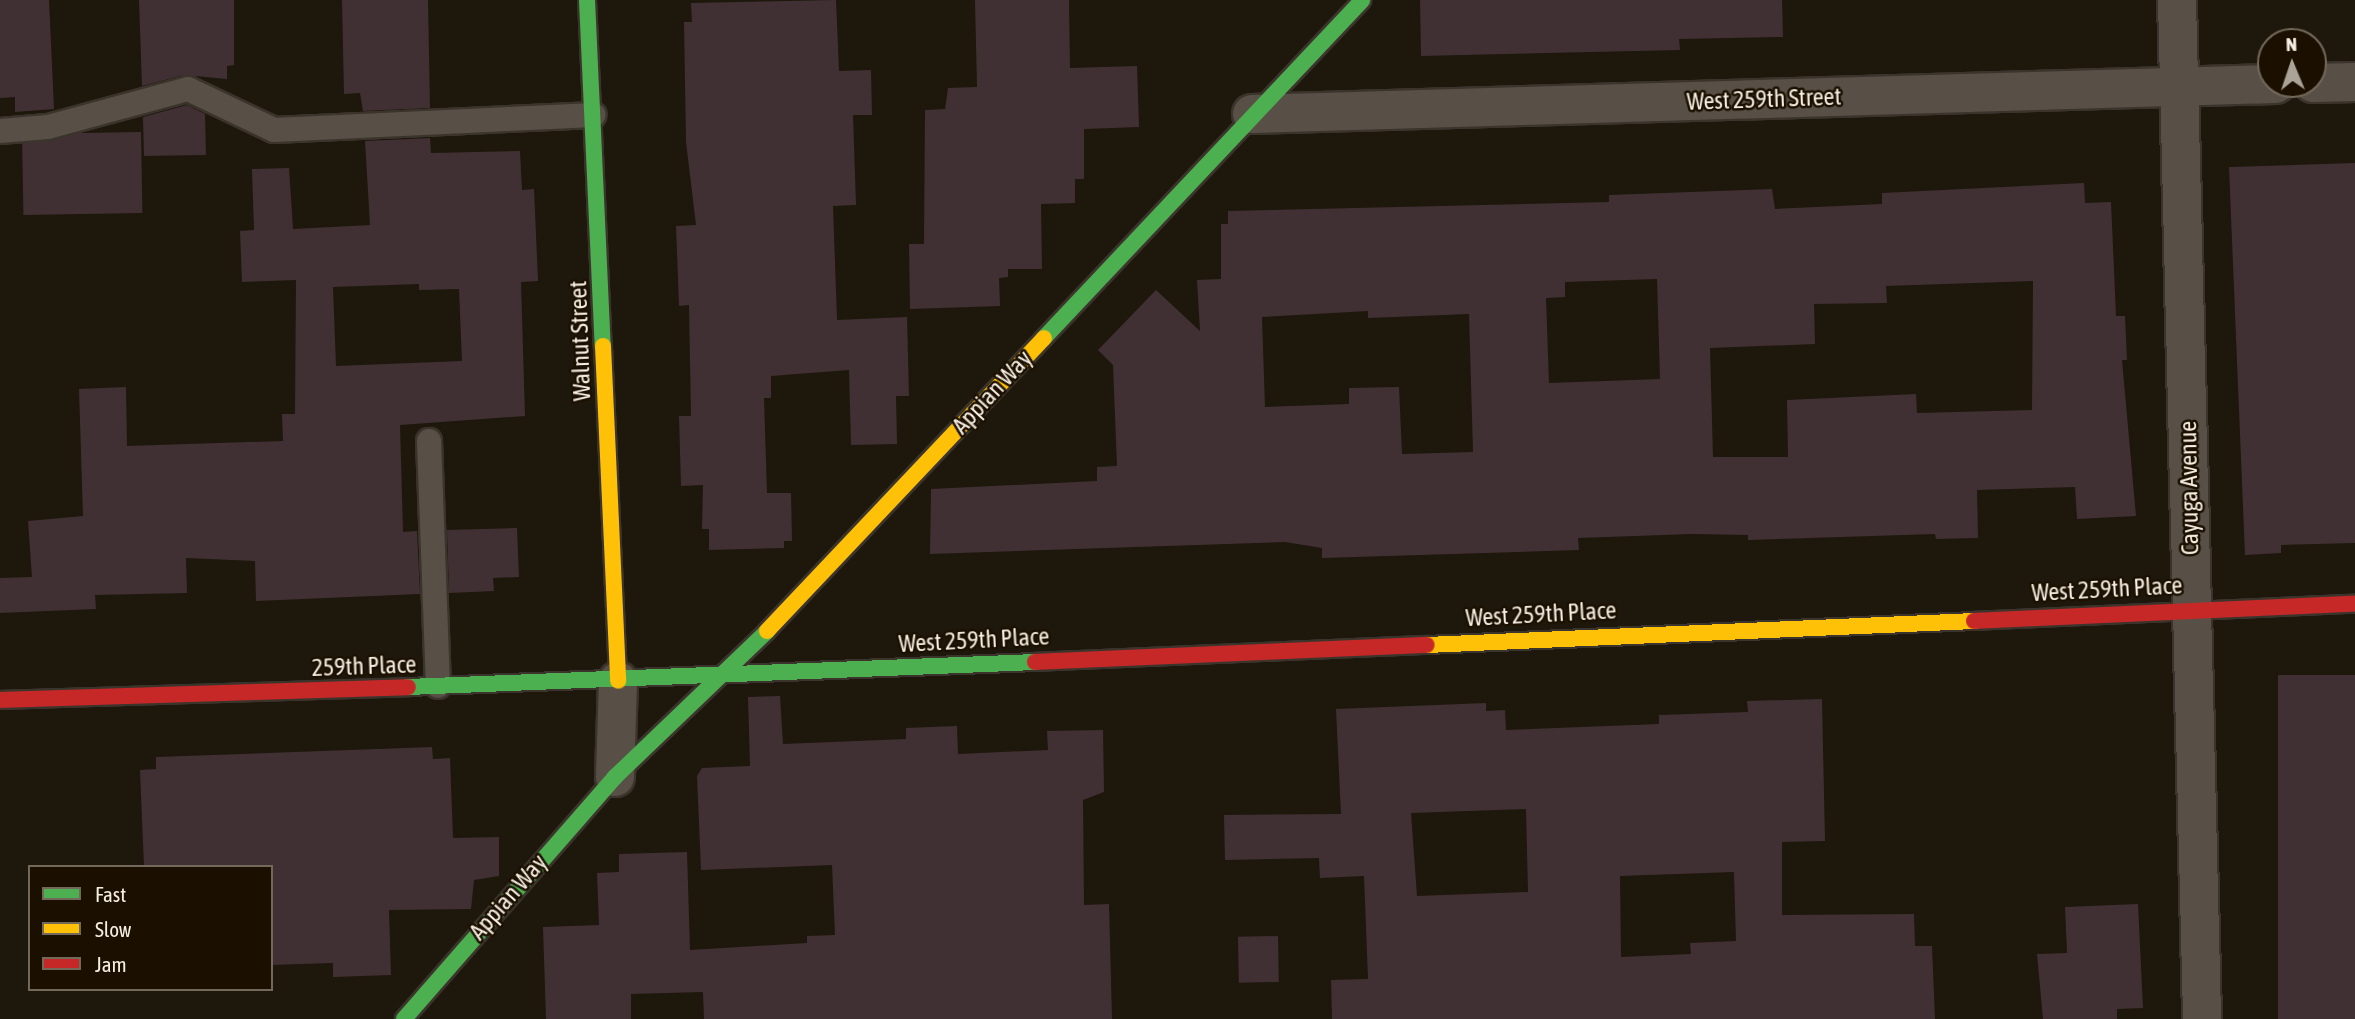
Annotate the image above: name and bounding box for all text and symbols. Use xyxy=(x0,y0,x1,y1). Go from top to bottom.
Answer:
north arrow xyxy=(2257,28,2327,98)
text: N xyxy=(2285,33,2297,55)
street label: West 259th Street xyxy=(1686,82,1842,116)
street label: Walnut Street xyxy=(564,280,596,402)
street label: Appian Way xyxy=(946,344,1038,440)
street label: Cayuga Avenue xyxy=(2173,421,2205,555)
street label: West 259th Place xyxy=(2031,571,2183,607)
street label: West 259th Place xyxy=(1465,596,1617,632)
street label: West 259th Place xyxy=(898,622,1050,658)
street label: 259th Place xyxy=(311,650,417,682)
street label: Appian Way xyxy=(463,848,553,946)
legend xyxy=(28,865,273,991)
text: Fast xyxy=(95,882,126,906)
text: Slow xyxy=(95,917,131,941)
text: Jam xyxy=(95,952,127,976)

